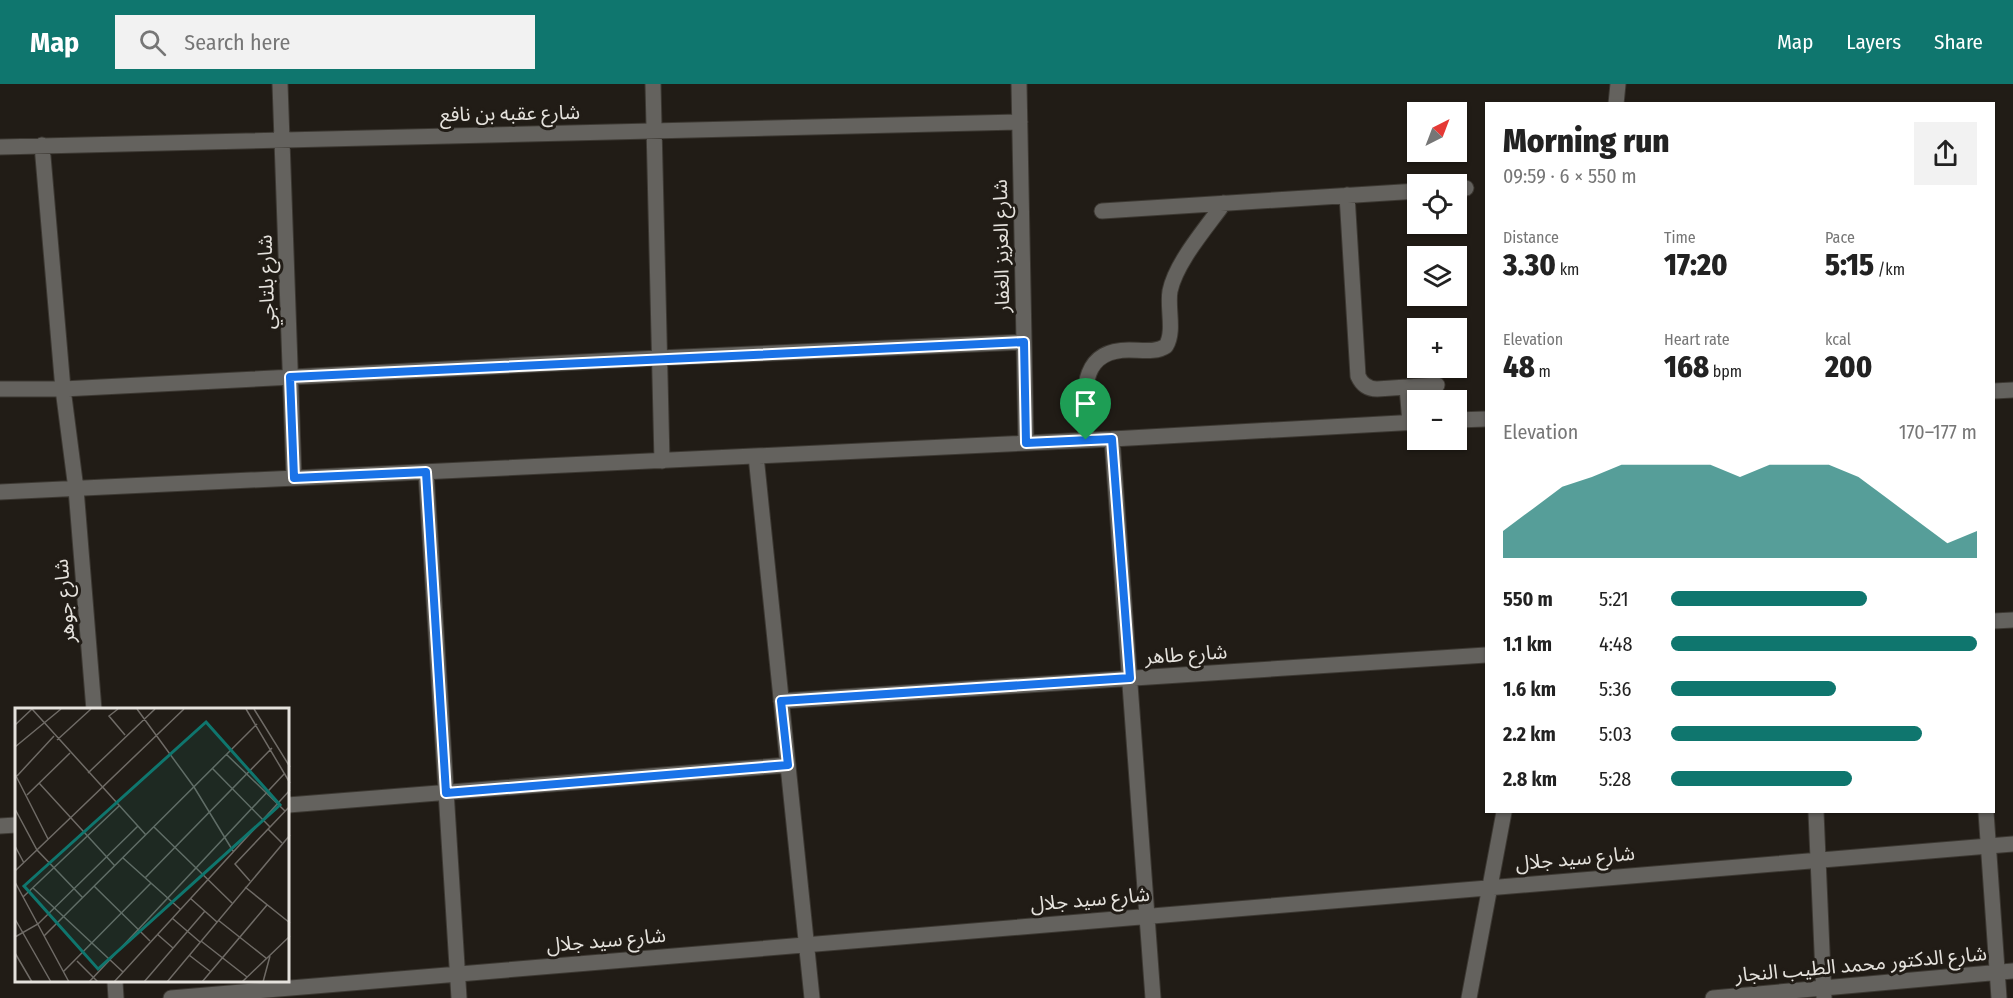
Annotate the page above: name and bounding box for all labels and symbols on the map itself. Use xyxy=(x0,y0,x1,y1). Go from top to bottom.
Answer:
street label: شارع عقبه بن نافع xyxy=(440,100,580,129)
north arrow xyxy=(1407,102,1467,162)
street label: شارع العزيز الغفار xyxy=(988,179,1017,314)
street label: شارع بلتاجي xyxy=(252,234,283,330)
pin xyxy=(1060,378,1111,440)
street label: شارع جوهر xyxy=(48,558,83,645)
street label: شارع طاهر xyxy=(1143,639,1228,672)
inset map xyxy=(15,708,290,983)
street label: شارع سيد جلال xyxy=(1514,841,1636,878)
street label: شارع سيد جلال xyxy=(1029,882,1151,919)
street label: شارع سيد جلال xyxy=(545,923,667,960)
street label: شارع الدكتور محمد الطيب النجار xyxy=(1733,941,1988,990)

